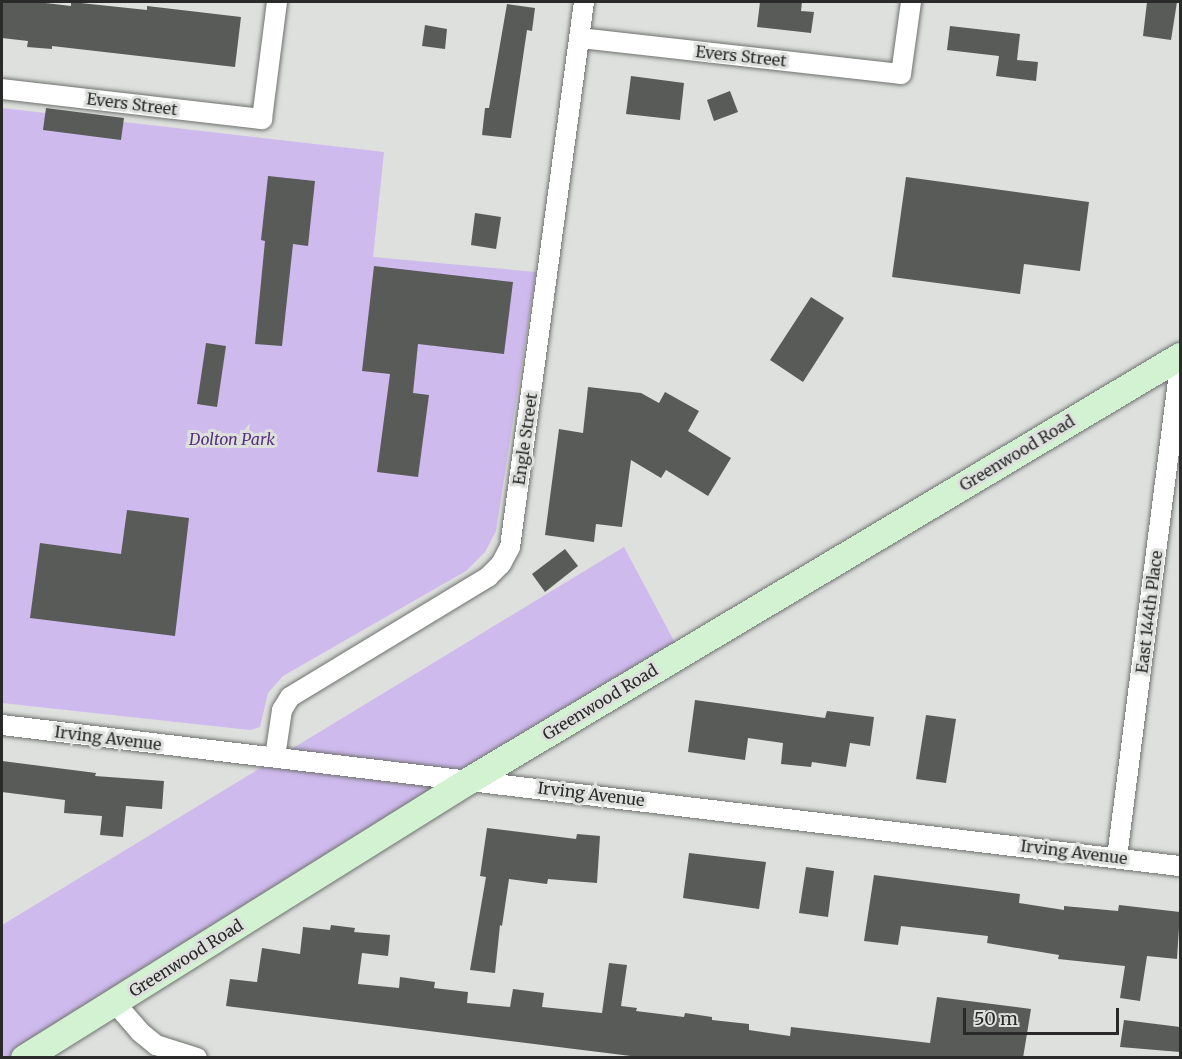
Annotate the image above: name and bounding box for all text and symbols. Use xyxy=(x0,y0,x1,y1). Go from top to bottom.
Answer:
street label: Evers Street xyxy=(695,42,787,70)
street label: Evers Street xyxy=(85,89,179,119)
street label: Engle Street xyxy=(509,392,541,486)
street label: Greenwood Road xyxy=(956,411,1078,495)
park label: Dolton Park xyxy=(189,429,275,449)
street label: East 144th Place xyxy=(1132,550,1166,674)
street label: Greenwood Road xyxy=(539,660,661,744)
street label: Irving Avenue xyxy=(53,722,163,754)
street label: Irving Avenue xyxy=(536,778,646,810)
street label: Irving Avenue xyxy=(1019,836,1129,868)
street label: Greenwood Road xyxy=(126,915,246,1001)
scale bar xyxy=(966,996,1122,1034)
text: 50 m xyxy=(974,1007,1018,1030)

